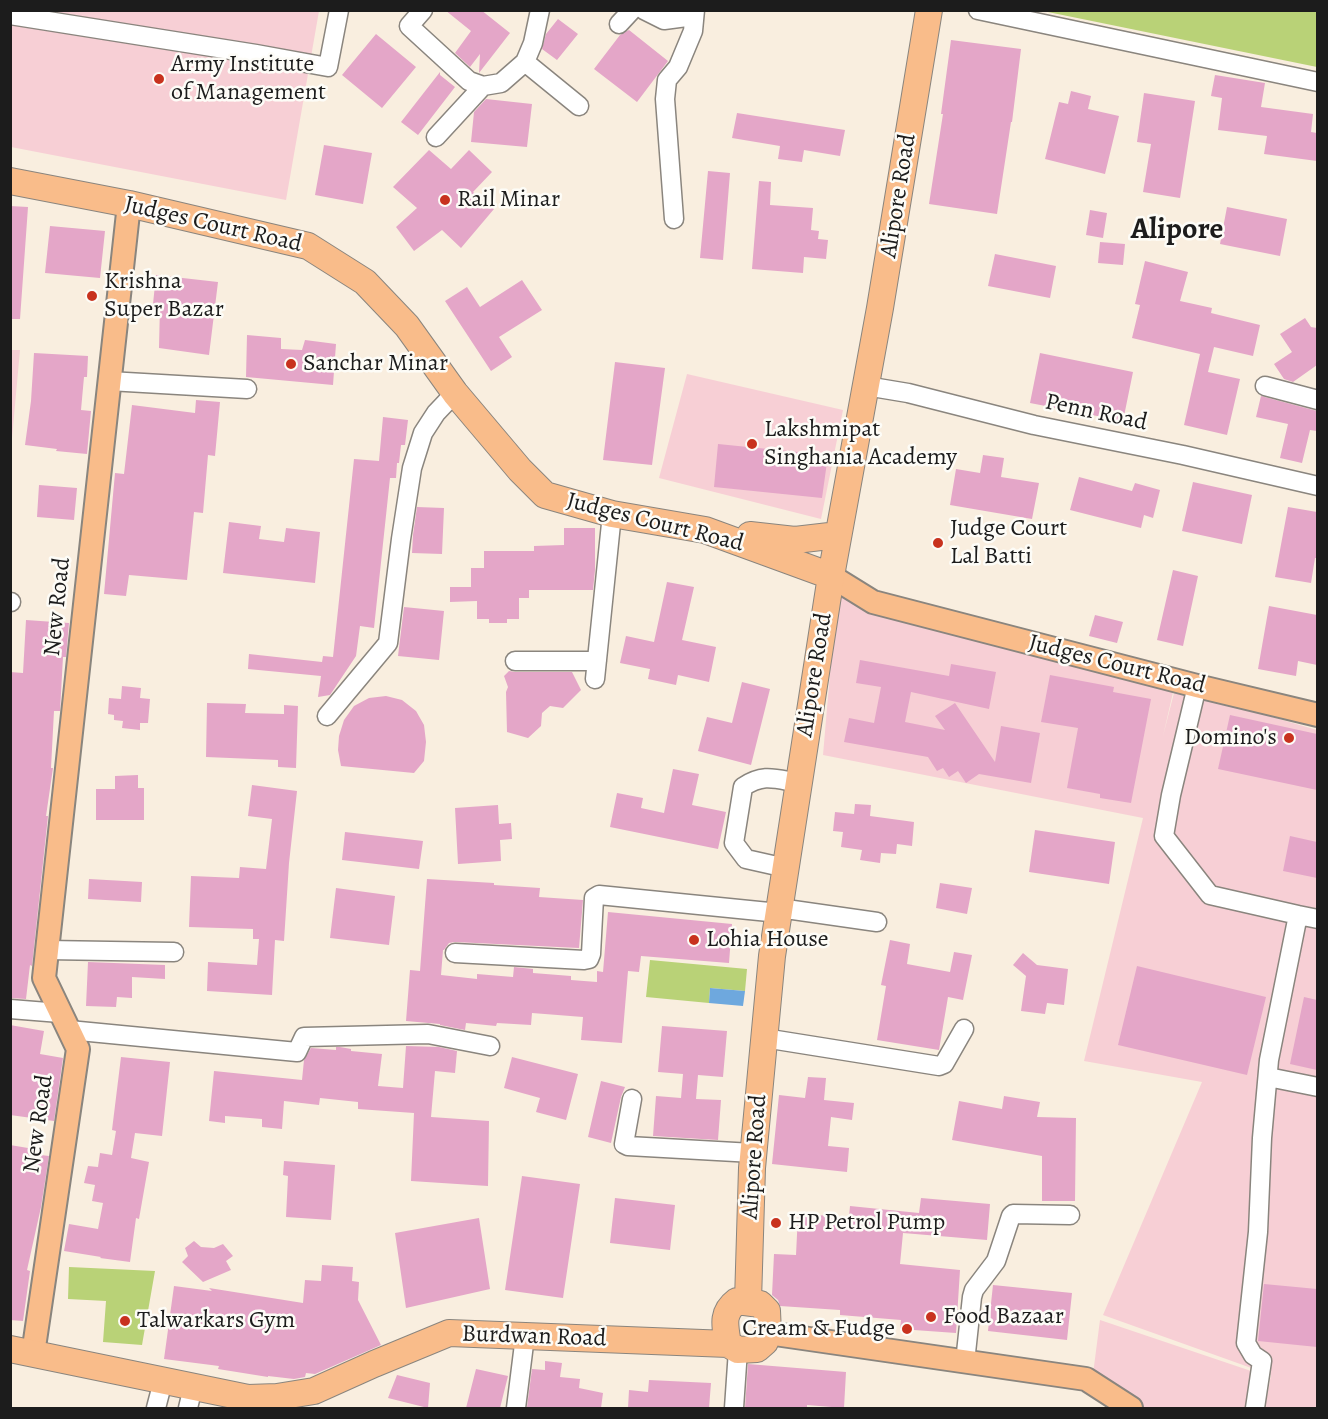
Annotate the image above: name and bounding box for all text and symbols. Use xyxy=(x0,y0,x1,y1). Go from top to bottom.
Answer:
place label: Army Institute of Management xyxy=(171,51,326,107)
marker: Army Institute of Management xyxy=(152,72,166,86)
street label: Alipore Road xyxy=(875,132,923,260)
place label: Rail Minar xyxy=(457,186,560,214)
street label: Judges Court Road xyxy=(121,191,305,259)
marker: Rail Minar xyxy=(438,193,452,207)
district label: Alipore xyxy=(1131,213,1223,249)
place label: Krishna Super Bazar xyxy=(104,268,224,324)
marker: Krishna Super Bazar xyxy=(85,289,99,303)
place label: Sanchar Minar xyxy=(303,350,448,378)
marker: Sanchar Minar xyxy=(284,357,298,371)
street label: Penn Road xyxy=(1042,388,1150,438)
place label: Lakshmipat Singhania Academy xyxy=(764,416,957,472)
marker: Lakshmipat Singhania Academy xyxy=(745,437,759,451)
street label: Judges Court Road xyxy=(563,487,747,559)
place label: Judge Court Lal Batti xyxy=(950,515,1067,571)
marker: Judge Court Lal Batti xyxy=(931,536,945,550)
street label: New Road xyxy=(38,556,78,658)
street label: Alipore Road xyxy=(791,611,839,739)
street label: Judges Court Road xyxy=(1025,629,1209,701)
place label: Domino's xyxy=(1184,724,1277,752)
marker: Domino's xyxy=(1282,731,1296,745)
place label: Lohia House xyxy=(706,926,829,954)
marker: Lohia House xyxy=(687,933,701,947)
street label: New Road xyxy=(18,1073,60,1175)
street label: Alipore Road xyxy=(736,1094,774,1220)
place label: HP Petrol Pump xyxy=(788,1209,945,1237)
marker: HP Petrol Pump xyxy=(769,1216,783,1230)
place label: Food Bazaar xyxy=(943,1303,1064,1331)
place label: Talwarkars Gym xyxy=(137,1307,295,1335)
marker: Food Bazaar xyxy=(924,1310,938,1324)
marker: Talwarkars Gym xyxy=(118,1314,132,1328)
place label: Cream & Fudge xyxy=(742,1315,895,1343)
street label: Burdwan Road xyxy=(461,1320,607,1354)
marker: Cream & Fudge xyxy=(900,1322,914,1336)

